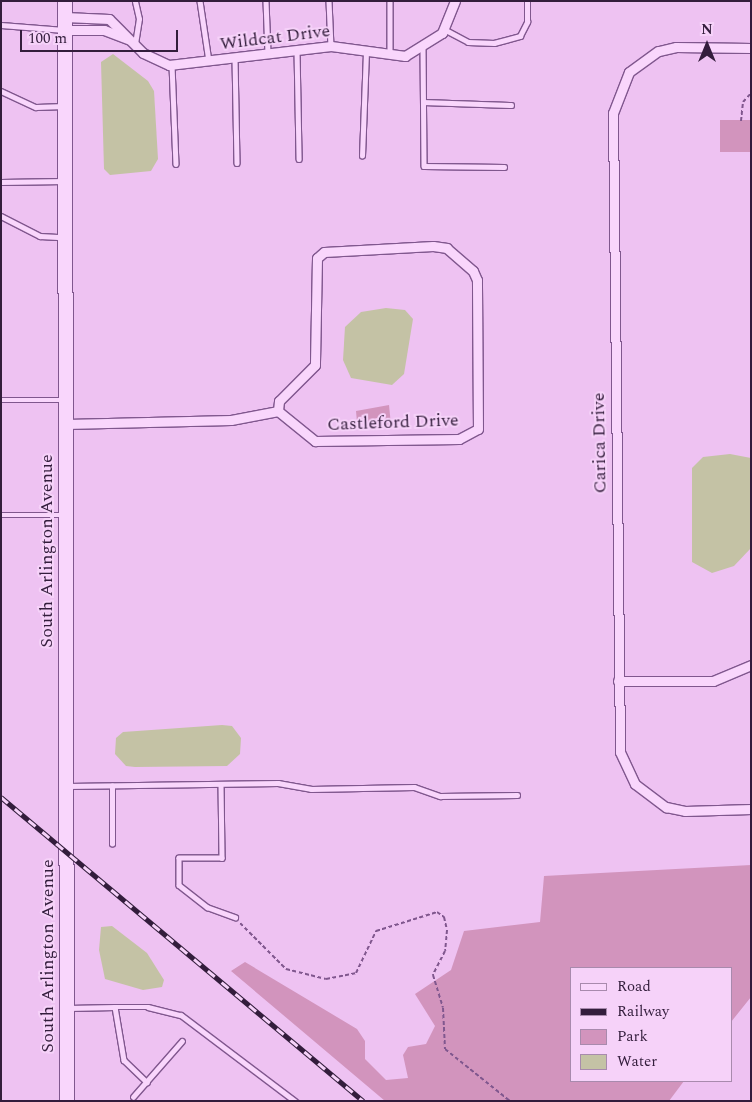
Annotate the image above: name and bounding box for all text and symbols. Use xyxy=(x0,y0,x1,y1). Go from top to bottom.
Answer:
text: N xyxy=(701,19,713,40)
scale bar xyxy=(22,20,180,52)
north arrow xyxy=(682,20,732,70)
street label: Wildcat Drive xyxy=(219,21,331,55)
text: 100 m xyxy=(28,27,67,50)
street label: Carica Drive xyxy=(588,392,612,494)
street label: Castleford Drive xyxy=(327,410,459,436)
street label: South Arlington Avenue xyxy=(36,454,58,648)
street label: South Arlington Avenue xyxy=(37,859,59,1053)
legend xyxy=(570,967,732,1082)
text: Road xyxy=(617,975,651,998)
text: Railway xyxy=(617,1000,669,1023)
text: Park xyxy=(617,1025,648,1048)
text: Water xyxy=(617,1050,657,1073)

